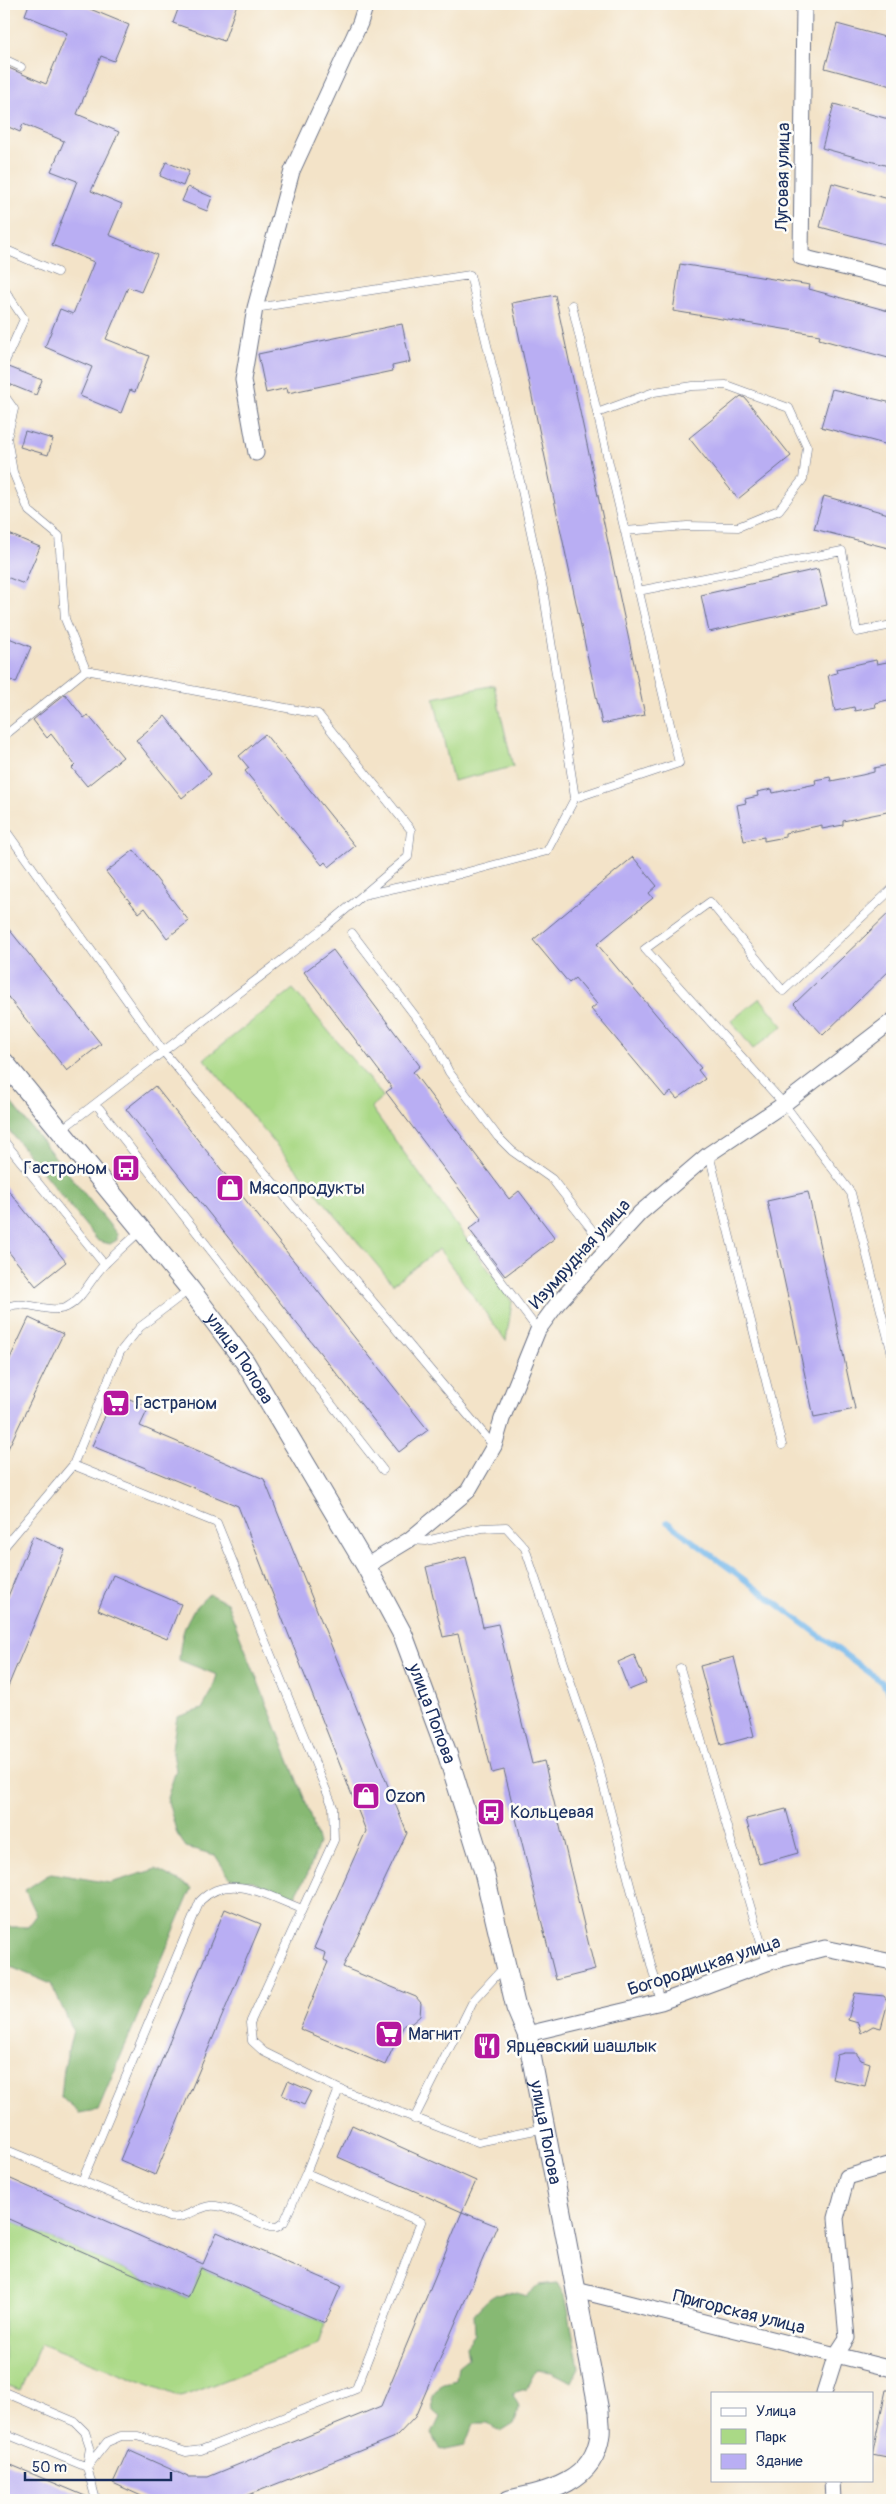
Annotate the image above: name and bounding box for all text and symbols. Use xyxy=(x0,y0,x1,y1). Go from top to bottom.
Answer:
street label: Луговая улица xyxy=(771,122,795,233)
bus stop icon: Гастроном xyxy=(111,1153,141,1183)
place label: Гастроном xyxy=(24,1157,107,1180)
shop icon: Мясопродукты xyxy=(215,1173,245,1203)
place label: Мясопродукты xyxy=(249,1177,365,1200)
street label: Изумрудная улица xyxy=(524,1194,636,1314)
street label: улица Попова xyxy=(200,1308,279,1408)
supermarket icon: Гастраном xyxy=(101,1388,131,1418)
place label: Гастраном xyxy=(135,1392,217,1415)
street label: улица Попова xyxy=(403,1659,461,1766)
shop icon: Ozon xyxy=(351,1781,381,1811)
place label: Ozon xyxy=(385,1785,425,1808)
bus stop icon: Кольцевая xyxy=(476,1797,506,1827)
place label: Кольцевая xyxy=(510,1801,594,1824)
street label: Богородицкая улица xyxy=(625,1930,783,2002)
supermarket icon: Магнит xyxy=(374,2019,404,2049)
place label: Магнит xyxy=(408,2023,461,2046)
restaurant icon: Ярцевский шашлык xyxy=(472,2031,502,2061)
place label: Ярцевский шашлык xyxy=(506,2035,657,2058)
street label: улица Попова xyxy=(524,2078,567,2186)
street label: Пригорская улица xyxy=(670,2284,808,2340)
legend xyxy=(711,2392,874,2482)
text: Улица xyxy=(756,2402,796,2421)
text: Парк xyxy=(756,2428,787,2447)
scale bar xyxy=(25,2449,171,2481)
text: Здание xyxy=(756,2452,803,2471)
text: 50 m xyxy=(32,2458,67,2477)

